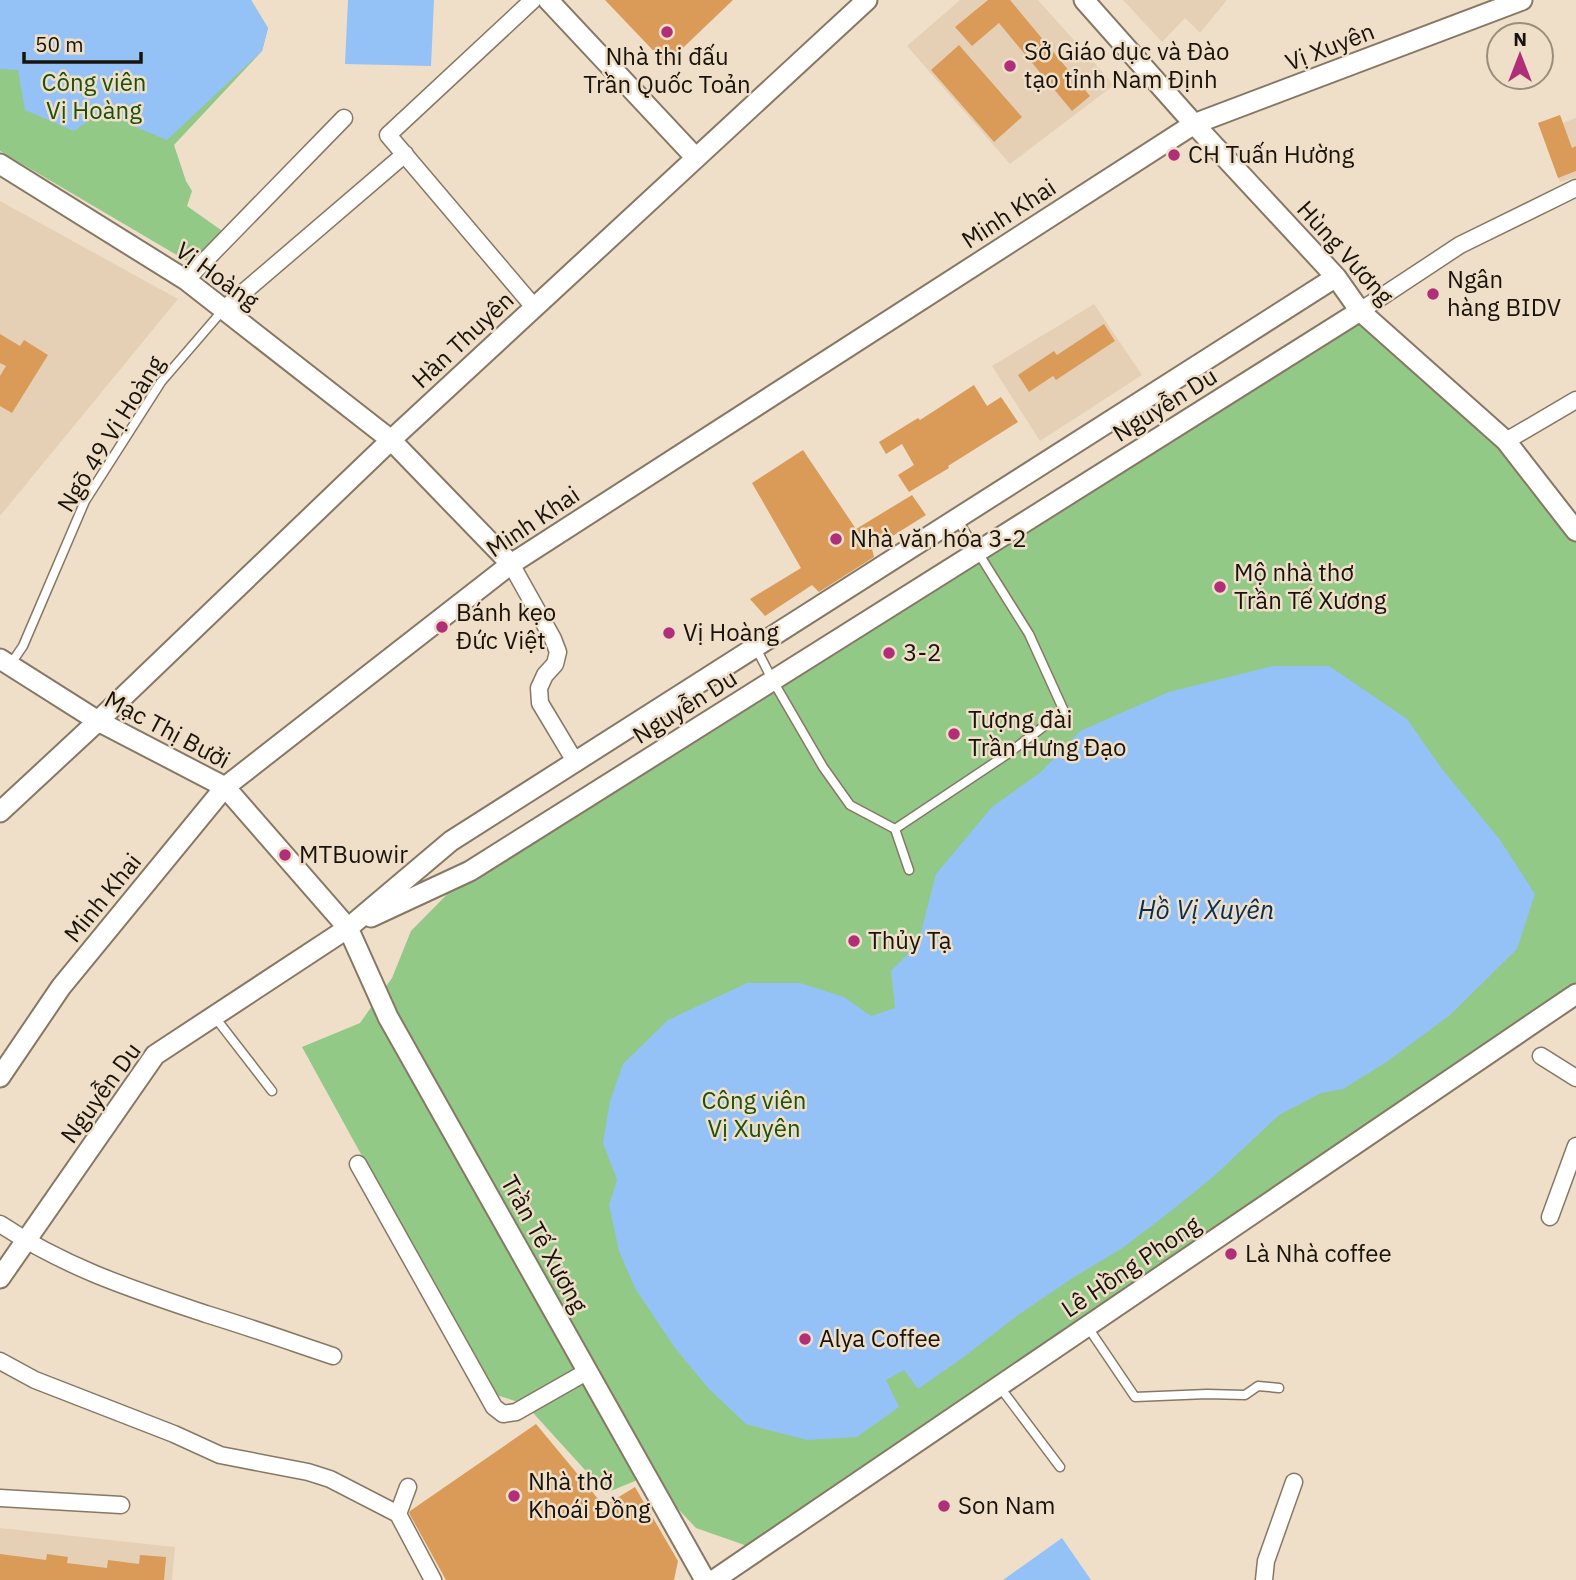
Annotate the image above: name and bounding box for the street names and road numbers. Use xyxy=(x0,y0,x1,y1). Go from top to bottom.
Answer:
street label: Vị Xuyên xyxy=(1280,14,1379,78)
street label: Minh Khai xyxy=(955,171,1062,255)
street label: Hùng Vương xyxy=(1290,193,1401,312)
street label: Vị Hoàng xyxy=(169,234,266,316)
street label: Hàn Thuyên xyxy=(404,284,520,395)
street label: Ngõ 49 Vị Hoàng xyxy=(49,349,171,518)
street label: Nguyễn Du xyxy=(1106,360,1223,449)
street label: Minh Khai xyxy=(480,478,585,564)
street label: Nguyễn Du xyxy=(626,662,743,751)
street label: Mạc Thị Bưởi xyxy=(99,683,236,776)
street label: Minh Khai xyxy=(56,846,148,949)
street label: Nguyễn Du xyxy=(53,1036,148,1149)
street label: Trần Tế Xương xyxy=(494,1169,596,1318)
street label: Lê Hồng Phong xyxy=(1055,1208,1206,1324)

